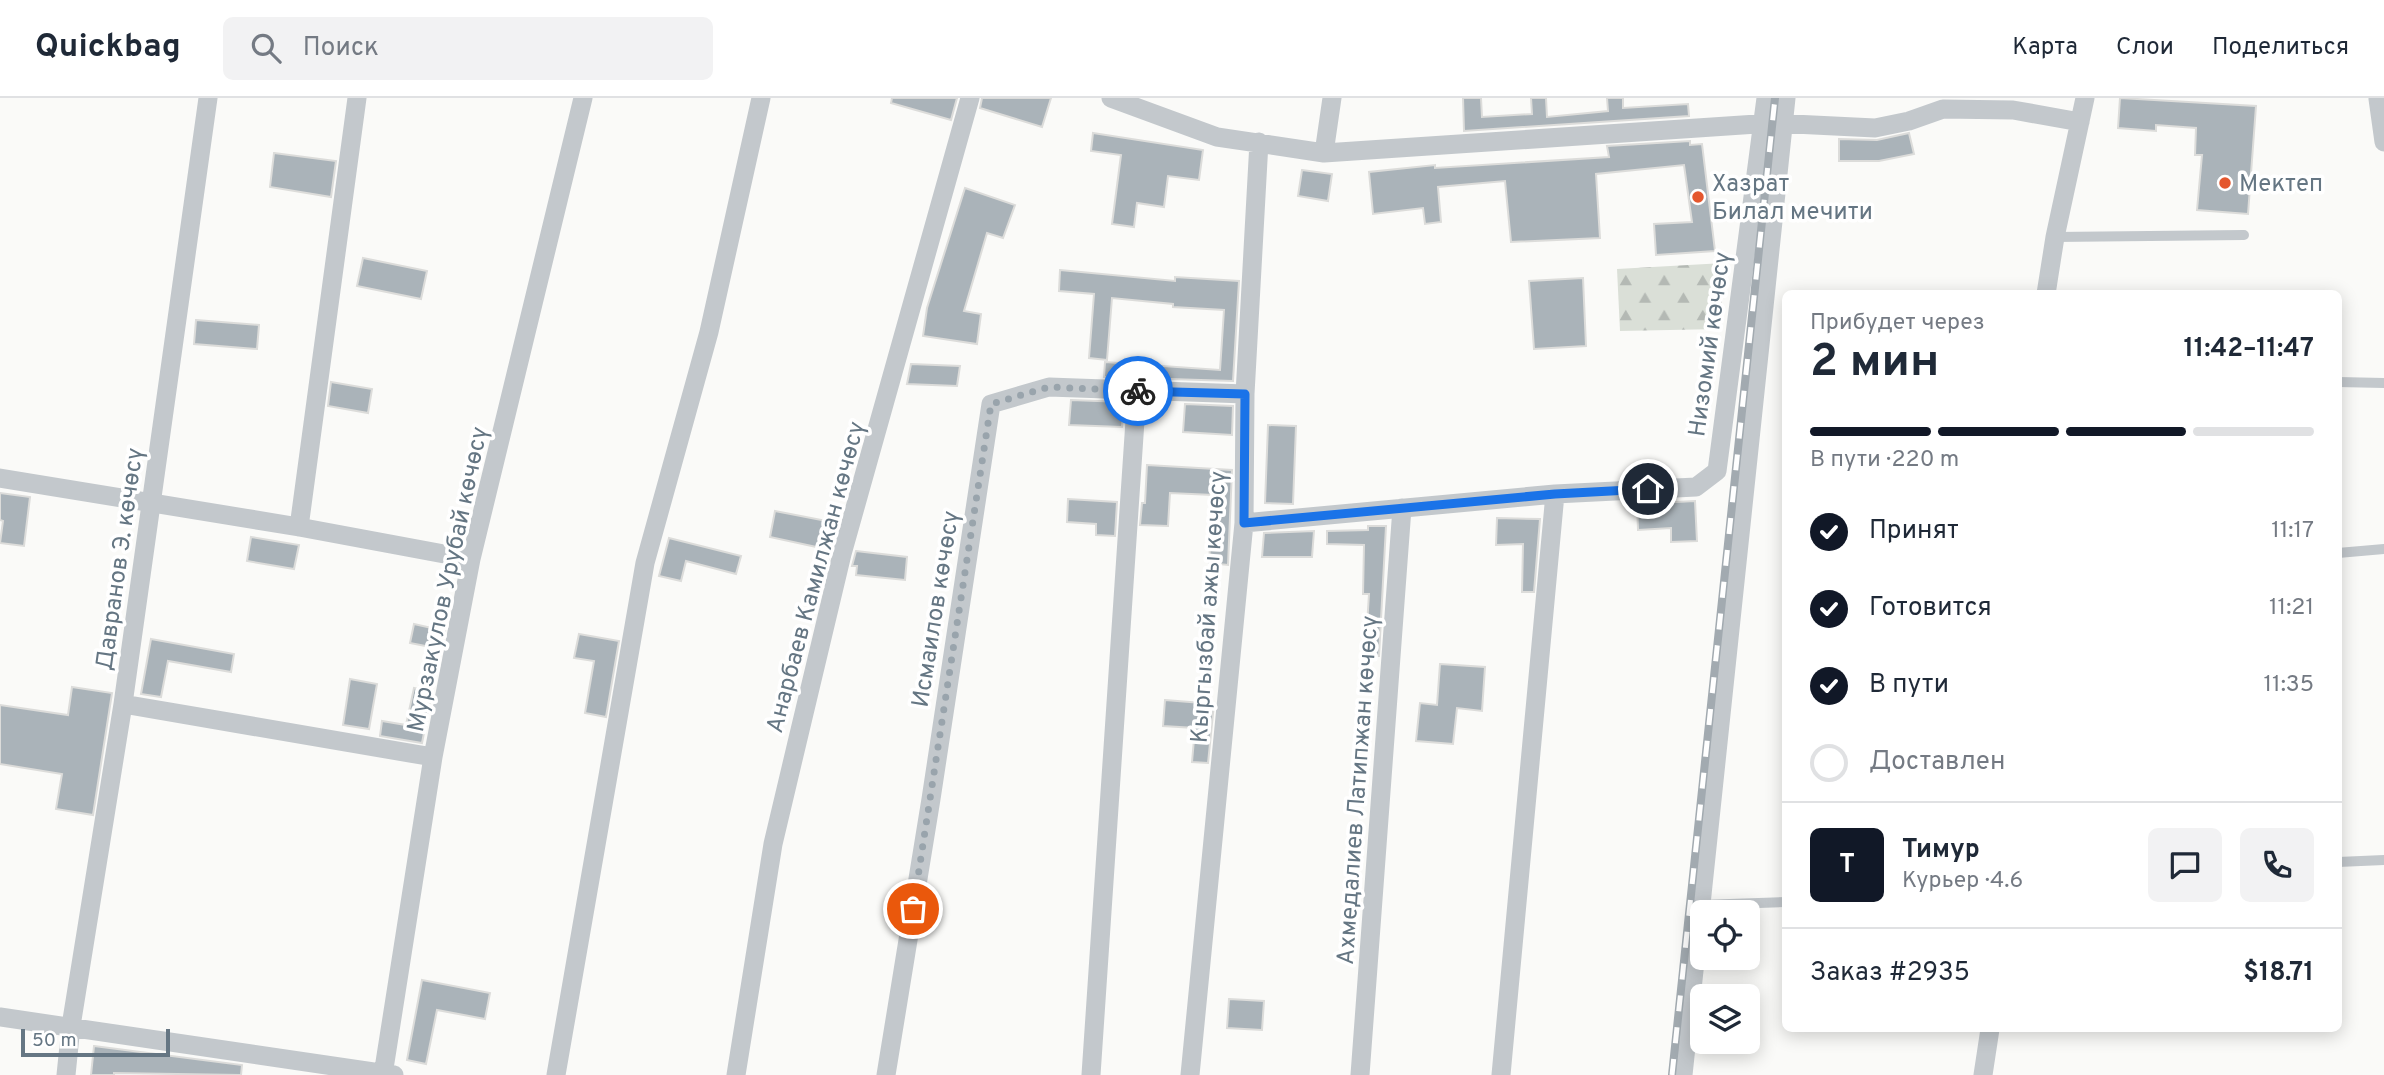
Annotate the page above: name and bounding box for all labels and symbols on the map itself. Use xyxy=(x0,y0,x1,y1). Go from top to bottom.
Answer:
place label: Хазрат Билал мечити xyxy=(1712,170,1873,228)
place label: Мектеп xyxy=(2239,170,2323,200)
marker: Мектеп xyxy=(2217,175,2233,191)
marker: Хазрат Билал мечити xyxy=(1690,189,1706,205)
street label: Низомий көчөсү xyxy=(1683,250,1739,439)
courier xyxy=(1103,356,1173,426)
street label: Анарбаев Камилжан көчөсү xyxy=(761,418,873,737)
street label: Мурзакулов Урубай көчөсү xyxy=(402,424,496,735)
street label: Давранов Э. көчөсү xyxy=(90,446,151,673)
pin xyxy=(1618,459,1678,519)
street label: Кыргызбай ажы көчөсү xyxy=(1186,470,1234,744)
street label: Исмаилов көчөсү xyxy=(907,509,967,710)
street label: Ахмедалиев Латипжан көчөсү xyxy=(1332,614,1386,966)
pin xyxy=(883,879,943,939)
scale bar xyxy=(21,1026,170,1058)

